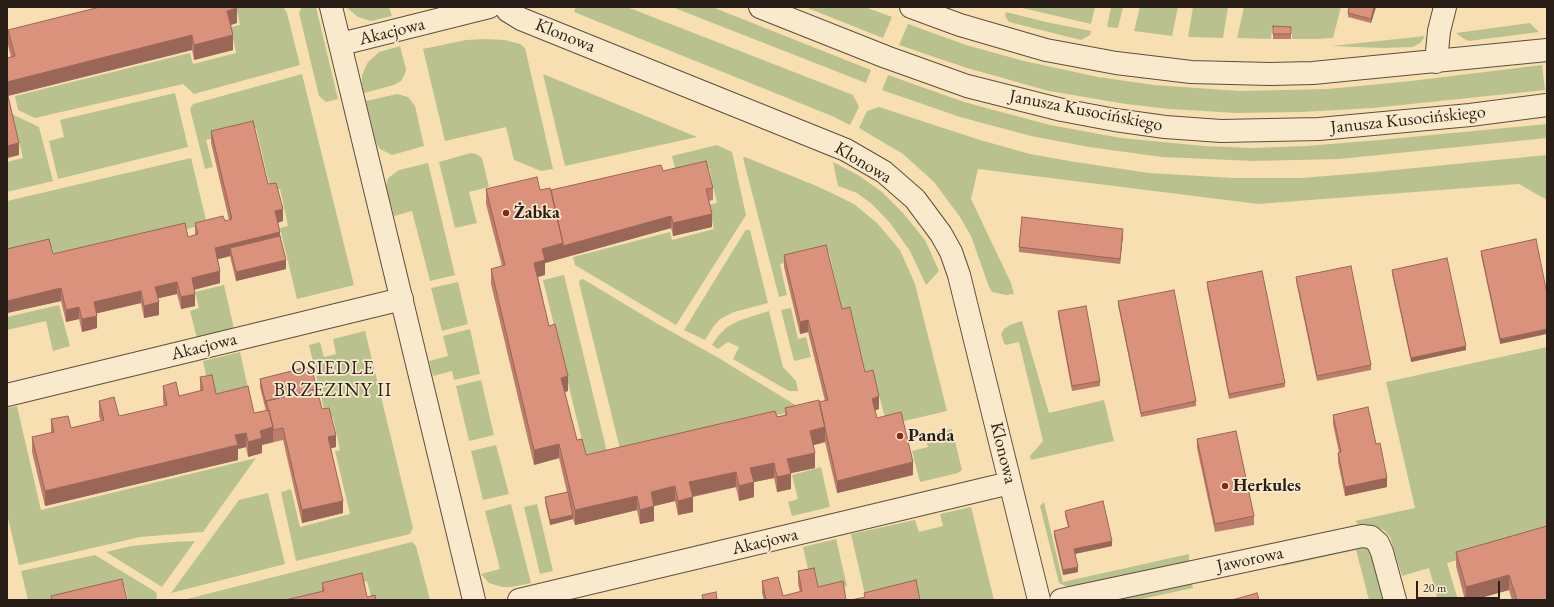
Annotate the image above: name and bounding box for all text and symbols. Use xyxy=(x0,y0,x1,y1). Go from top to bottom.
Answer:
street label: Akacjowa xyxy=(357,13,427,51)
street label: Klonowa xyxy=(532,14,598,58)
street label: Janusza Kusocińskiego xyxy=(1007,86,1165,136)
street label: Janusza Kusocińskiego xyxy=(1329,101,1487,139)
street label: Klonowa xyxy=(830,138,896,188)
place label: Żabka xyxy=(514,202,560,224)
marker: Żabka xyxy=(501,208,511,218)
street label: Akacjowa xyxy=(169,328,239,366)
district label: OSIEDLE BRZEZINY II xyxy=(274,358,392,402)
street label: Klonowa xyxy=(985,420,1021,486)
place label: Panda xyxy=(908,425,954,447)
marker: Panda xyxy=(895,431,905,441)
place label: Herkules xyxy=(1233,475,1301,497)
marker: Herkules xyxy=(1220,481,1230,491)
street label: Akacjowa xyxy=(730,524,800,560)
street label: Jaworowa xyxy=(1215,542,1285,578)
scale bar xyxy=(1418,573,1502,599)
text: 20 m xyxy=(1423,580,1446,596)

